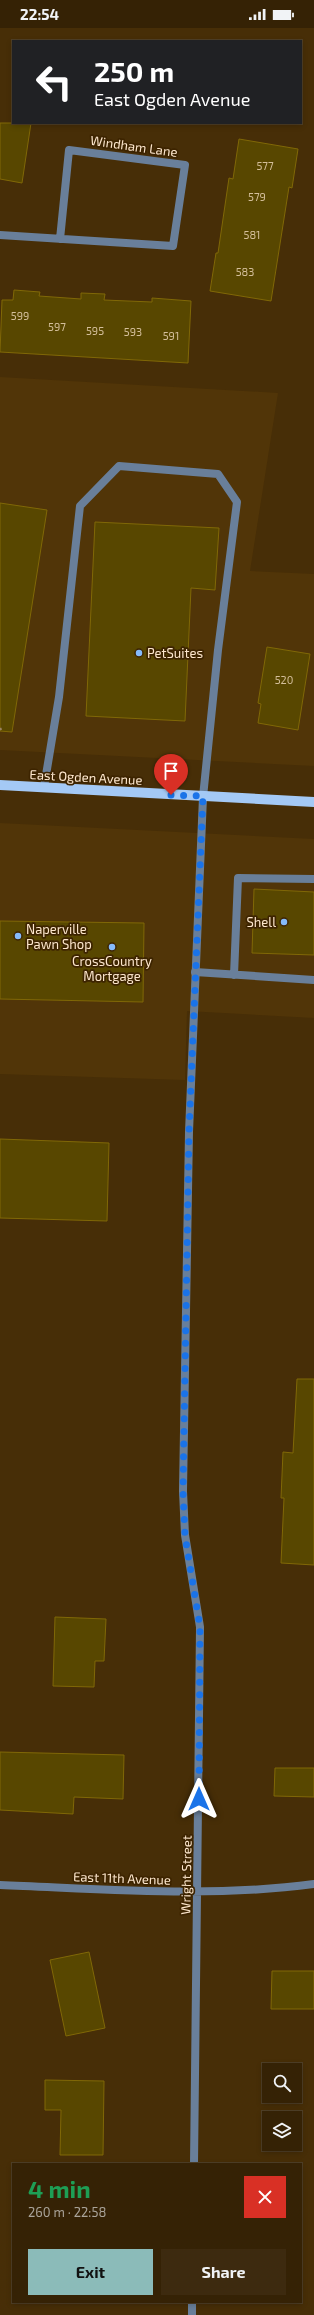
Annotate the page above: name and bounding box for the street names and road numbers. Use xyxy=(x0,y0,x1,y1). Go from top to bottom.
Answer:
street label: Windham Lane xyxy=(89,132,179,160)
street label: East Ogden Avenue xyxy=(29,766,143,788)
street label: Wright Street xyxy=(177,1835,195,1915)
street label: East 11th Avenue xyxy=(73,1868,171,1888)

